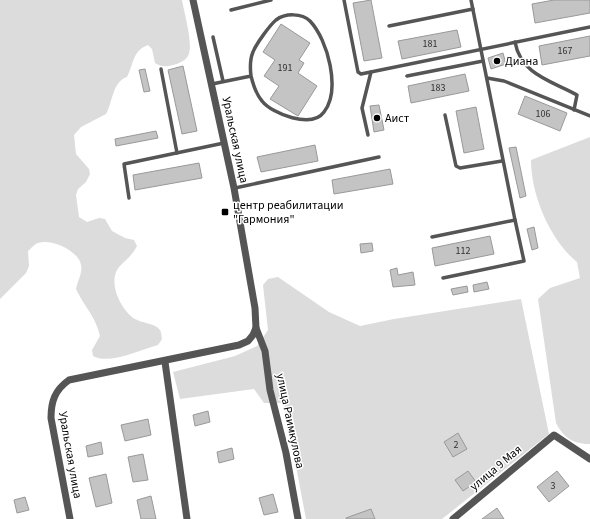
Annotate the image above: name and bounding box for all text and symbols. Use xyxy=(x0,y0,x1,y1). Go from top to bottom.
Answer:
house number: 181 xyxy=(423,37,437,51)
house number: 167 xyxy=(558,44,572,58)
place label: Диана xyxy=(505,53,538,70)
marker: Диана xyxy=(492,56,502,66)
house number: 191 xyxy=(278,61,292,75)
house number: 183 xyxy=(431,81,445,95)
street label: Уральская улица xyxy=(218,95,252,185)
house number: 106 xyxy=(536,107,550,121)
place label: Аист xyxy=(385,110,410,127)
marker: Аист xyxy=(372,113,382,123)
place label: центр реабилитации "Гармония" xyxy=(233,197,344,228)
marker: центр реабилитации "Гармония" xyxy=(220,207,230,217)
house number: 112 xyxy=(456,244,470,258)
street label: улица Раимкулова xyxy=(272,372,308,470)
street label: Уральская улица xyxy=(54,410,86,500)
house number: 2 xyxy=(454,438,459,452)
street label: улица 9 Мая xyxy=(466,441,526,495)
house number: 3 xyxy=(551,479,556,493)

